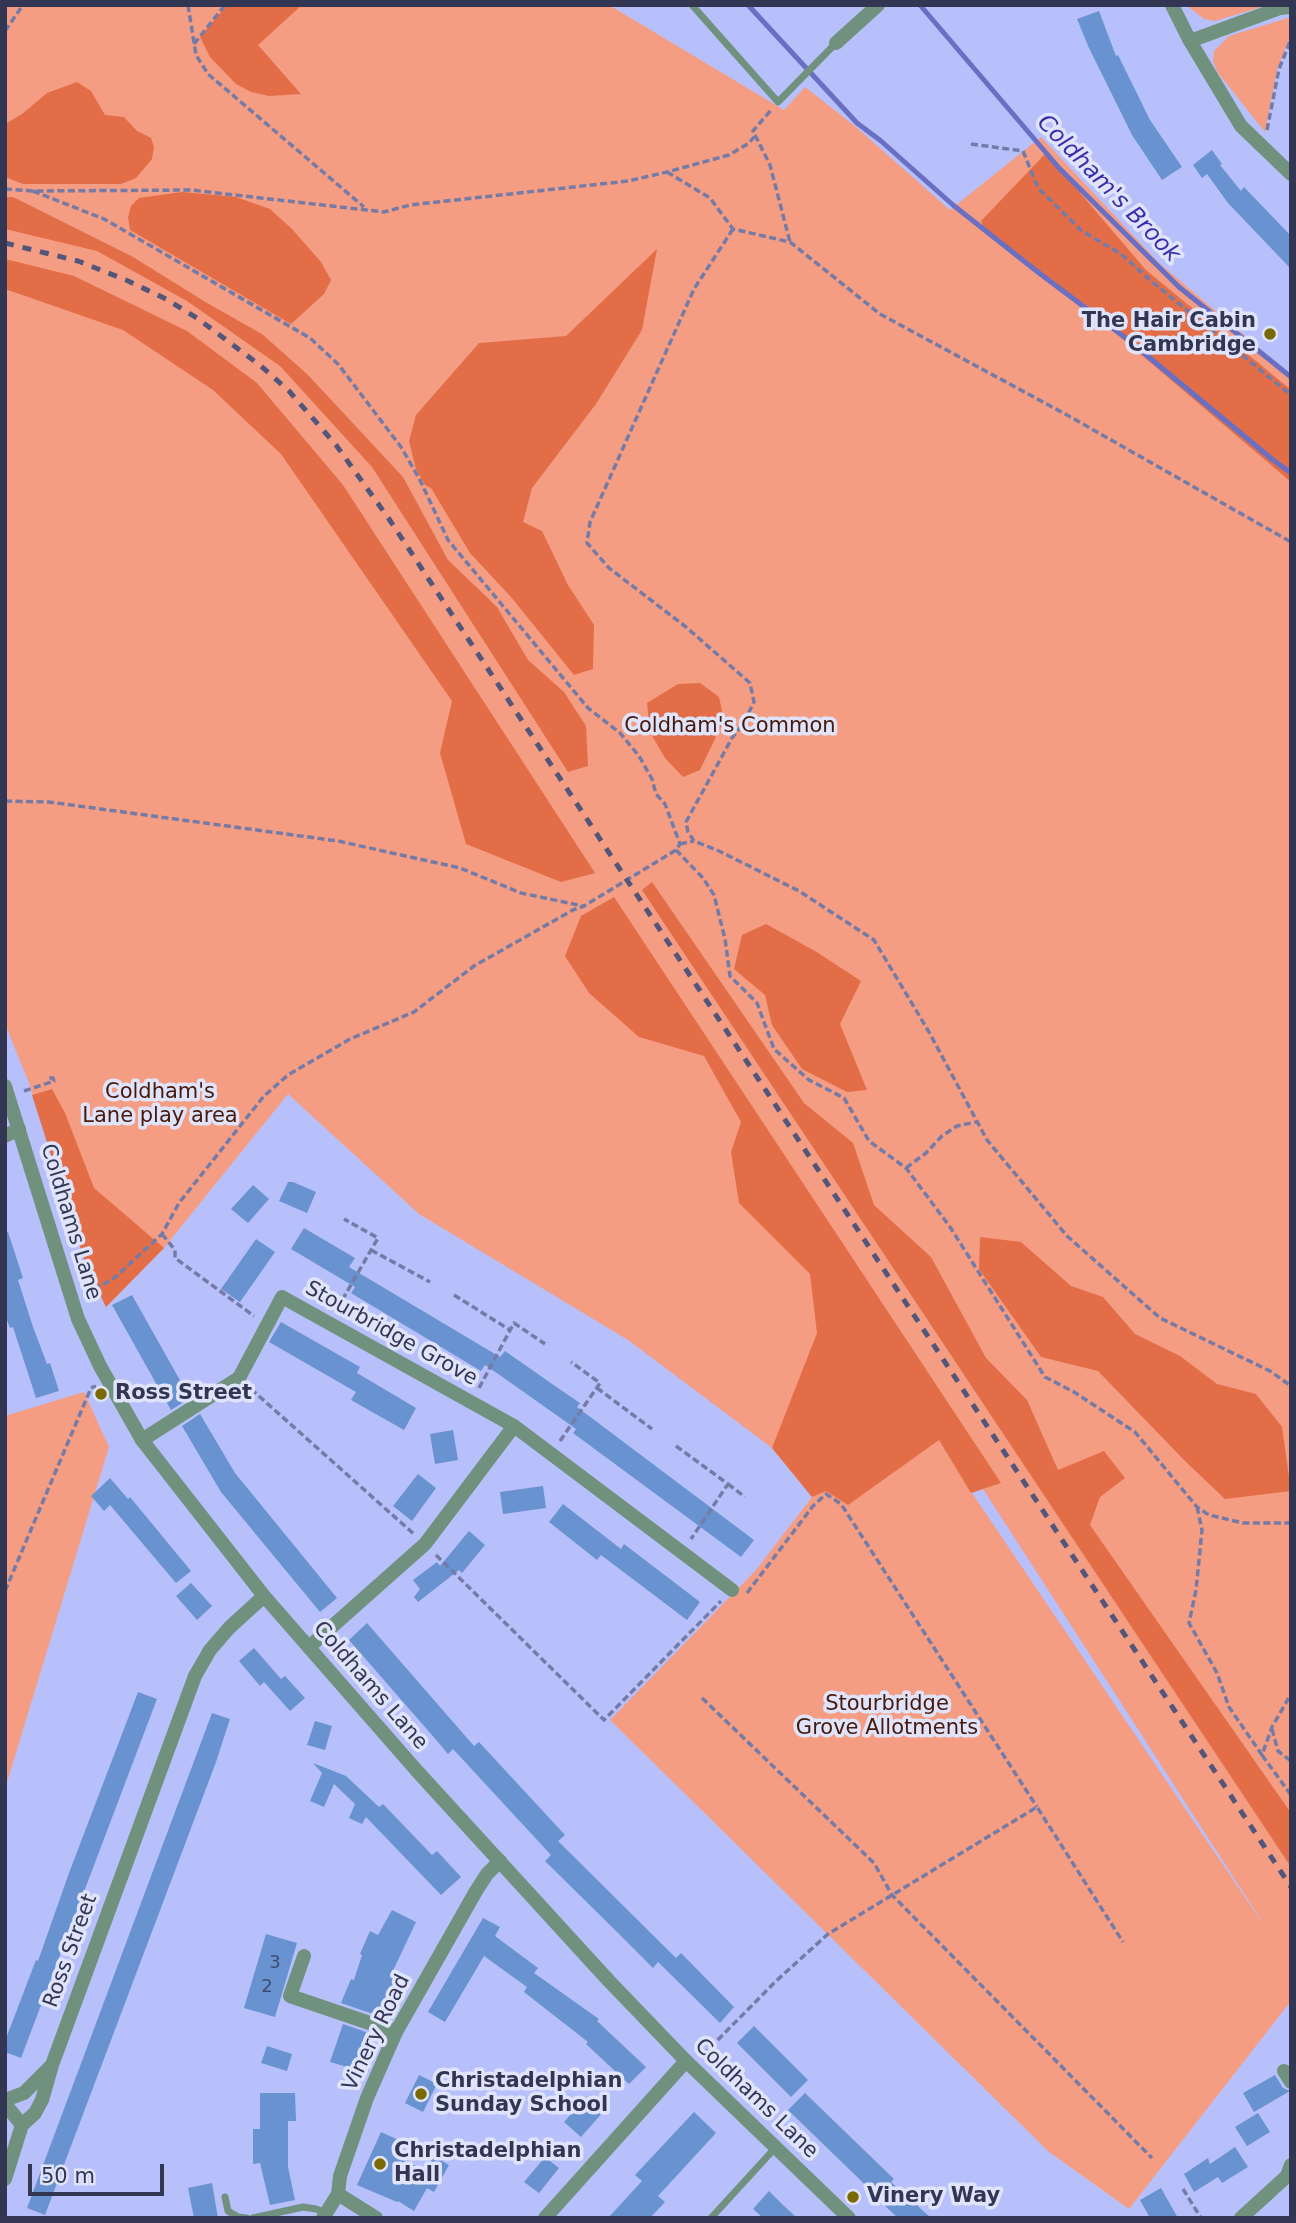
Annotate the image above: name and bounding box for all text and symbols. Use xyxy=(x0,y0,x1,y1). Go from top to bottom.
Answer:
water label: Coldham's Brook xyxy=(1031,109,1185,269)
place label: The Hair Cabin Cambridge xyxy=(1082,309,1256,359)
marker: The Hair Cabin Cambridge xyxy=(1262,326,1278,342)
park label: Coldham's Common xyxy=(624,714,836,740)
park label: Coldham's Lane play area xyxy=(82,1080,238,1130)
street label: Coldhams Lane xyxy=(34,1141,106,1303)
street label: Stourbridge Grove xyxy=(300,1276,482,1392)
place label: Ross Street xyxy=(115,1381,252,1407)
marker: Ross Street xyxy=(93,1386,109,1402)
street label: Coldhams Lane xyxy=(307,1617,433,1755)
park label: Stourbridge Grove Allotments xyxy=(796,1692,978,1742)
street label: Ross Street xyxy=(39,1891,103,2011)
house number: 3 xyxy=(269,1952,281,1974)
street label: Vinery Road xyxy=(338,1971,416,2095)
house number: 2 xyxy=(261,1976,273,1998)
street label: Coldhams Lane xyxy=(689,2034,823,2164)
place label: Christadelphian Sunday School xyxy=(435,2069,622,2119)
marker: Christadelphian Sunday School xyxy=(413,2086,429,2102)
place label: Christadelphian Hall xyxy=(394,2139,581,2189)
scale bar xyxy=(32,2150,168,2194)
marker: Christadelphian Hall xyxy=(372,2156,388,2172)
text: 50 m xyxy=(41,2164,95,2188)
place label: Vinery Way xyxy=(867,2184,1000,2210)
marker: Vinery Way xyxy=(845,2189,861,2205)

